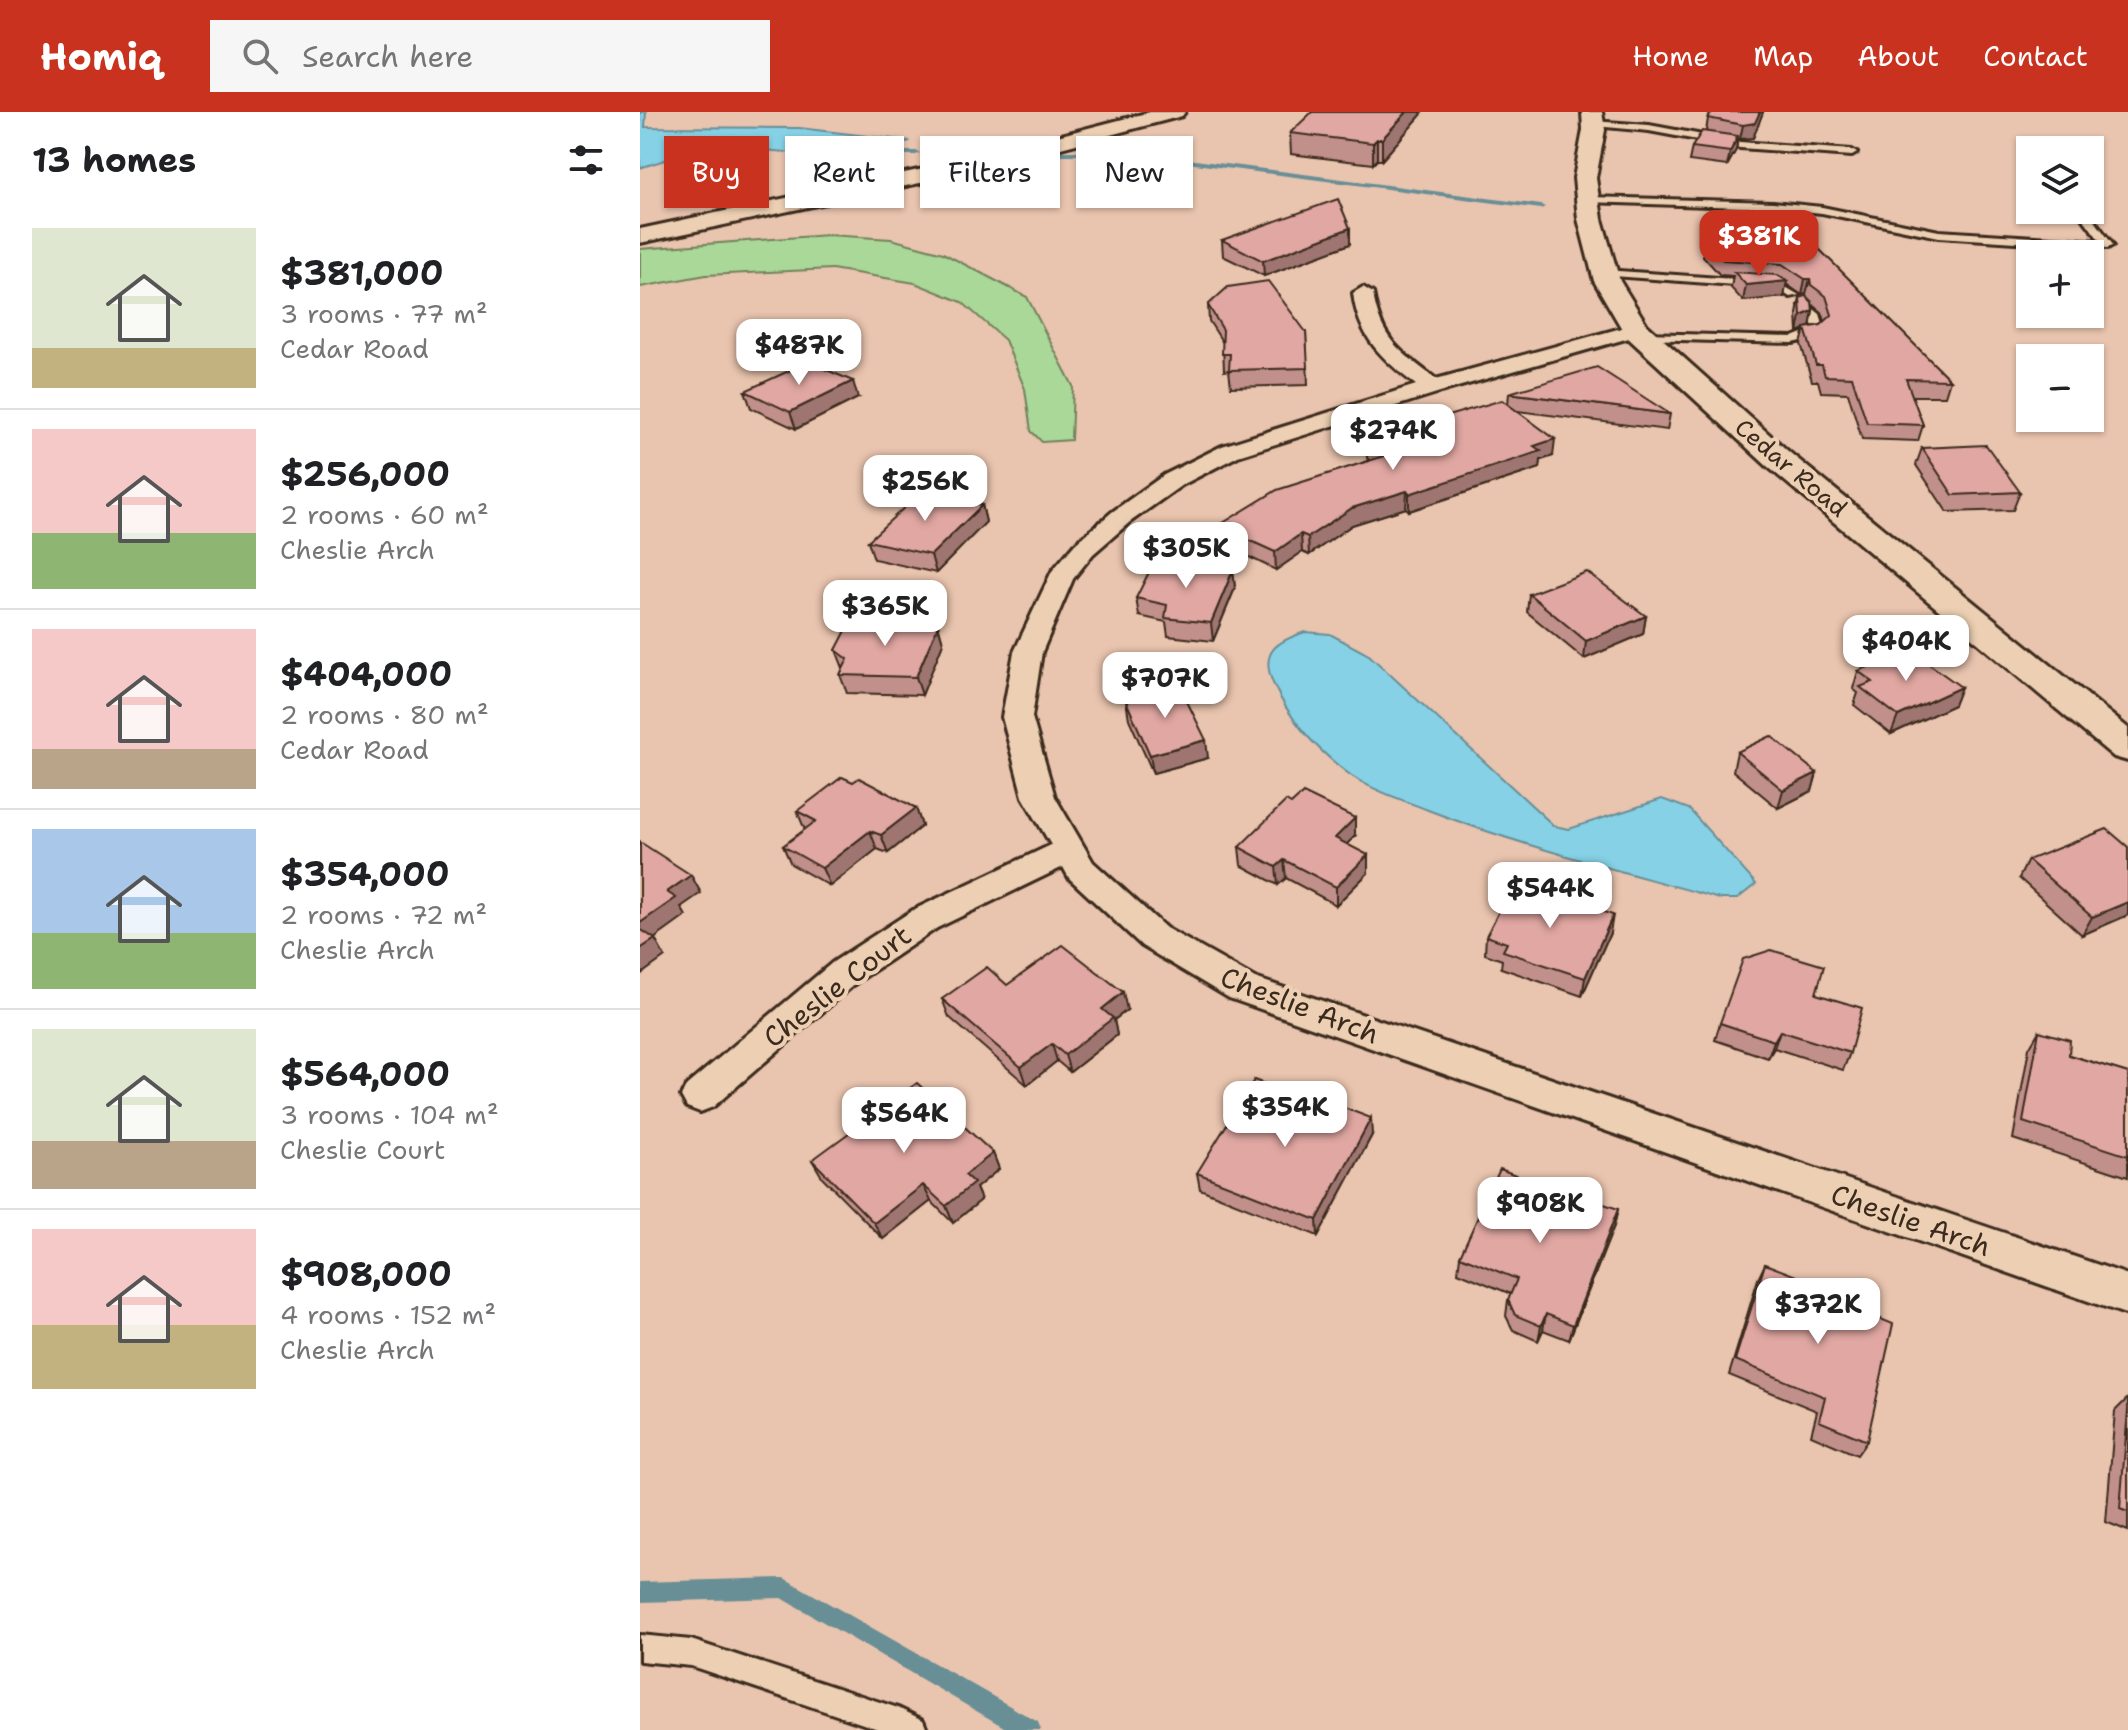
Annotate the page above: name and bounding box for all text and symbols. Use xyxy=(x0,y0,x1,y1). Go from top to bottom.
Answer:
search box xyxy=(210,20,770,92)
text: Homiq xyxy=(40,31,162,82)
icon: search xyxy=(238,34,282,78)
text: Search here xyxy=(302,36,473,77)
text: Home xyxy=(1632,37,1709,75)
text: Map xyxy=(1753,37,1813,75)
text: About xyxy=(1857,37,1939,75)
text: Contact xyxy=(1983,37,2088,75)
chip: Buy xyxy=(664,136,769,208)
chip: Rent xyxy=(785,136,904,208)
chip: Filters xyxy=(920,136,1060,208)
chip: New xyxy=(1076,136,1193,208)
map controls xyxy=(2016,136,2104,432)
button: layers xyxy=(2016,136,2104,224)
text: 13 homes xyxy=(32,137,196,183)
icon: filters xyxy=(564,138,608,182)
pin: $381K xyxy=(1703,210,1815,278)
text: $381K xyxy=(1718,218,1800,253)
button: + xyxy=(2016,240,2104,328)
text: $381,000 xyxy=(280,250,443,296)
icon: home xyxy=(96,260,192,356)
text: 3 rooms · 77 m² xyxy=(280,296,488,331)
pin: $487K xyxy=(743,319,855,387)
text: $487K xyxy=(754,327,844,362)
text: Cedar Road xyxy=(280,331,429,366)
button: − xyxy=(2016,344,2104,432)
pin: $274K xyxy=(1337,404,1449,472)
text: $274K xyxy=(1349,412,1437,447)
street label: Cedar Road xyxy=(1728,412,1854,524)
text: $256,000 xyxy=(280,451,450,497)
pin: $256K xyxy=(869,455,981,523)
icon: home xyxy=(96,461,192,557)
text: $256K xyxy=(881,463,969,498)
text: 2 rooms · 60 m² xyxy=(280,497,489,532)
pin: $305K xyxy=(1130,522,1242,590)
text: $305K xyxy=(1142,530,1230,565)
text: Cheslie Arch xyxy=(280,532,435,567)
pin: $365K xyxy=(829,580,941,648)
text: $365K xyxy=(841,588,929,623)
pin: $404K xyxy=(1850,615,1962,683)
text: $404K xyxy=(1861,623,1951,658)
text: $404,000 xyxy=(280,651,452,697)
pin: $707K xyxy=(1109,652,1221,720)
text: $707K xyxy=(1120,660,1210,695)
icon: home xyxy=(96,661,192,757)
text: 2 rooms · 80 m² xyxy=(280,697,489,732)
text: Cedar Road xyxy=(280,732,429,767)
text: $354,000 xyxy=(280,851,449,897)
icon: home xyxy=(96,861,192,957)
pin: $544K xyxy=(1494,862,1606,930)
text: $544K xyxy=(1506,870,1594,905)
text: 2 rooms · 72 m² xyxy=(280,897,487,932)
street label: Cheslie Court xyxy=(755,916,919,1056)
text: Cheslie Arch xyxy=(280,932,435,967)
street label: Cheslie Arch xyxy=(1215,957,1385,1053)
text: $564,000 xyxy=(280,1051,450,1097)
icon: home xyxy=(96,1061,192,1157)
pin: $354K xyxy=(1229,1081,1341,1149)
pin: $564K xyxy=(848,1087,960,1155)
text: $354K xyxy=(1241,1089,1329,1124)
text: $564K xyxy=(860,1095,948,1130)
text: 3 rooms · 104 m² xyxy=(280,1097,499,1132)
text: Cheslie Court xyxy=(280,1132,445,1167)
street label: Cheslie Arch xyxy=(1826,1175,1996,1265)
pin: $908K xyxy=(1484,1177,1596,1245)
text: $908K xyxy=(1496,1185,1585,1220)
text: $908,000 xyxy=(280,1251,452,1297)
icon: home xyxy=(96,1261,192,1357)
pin: $372K xyxy=(1762,1278,1874,1346)
text: $372K xyxy=(1774,1286,1862,1321)
text: 4 rooms · 152 m² xyxy=(280,1297,496,1332)
text: Cheslie Arch xyxy=(280,1332,435,1367)

